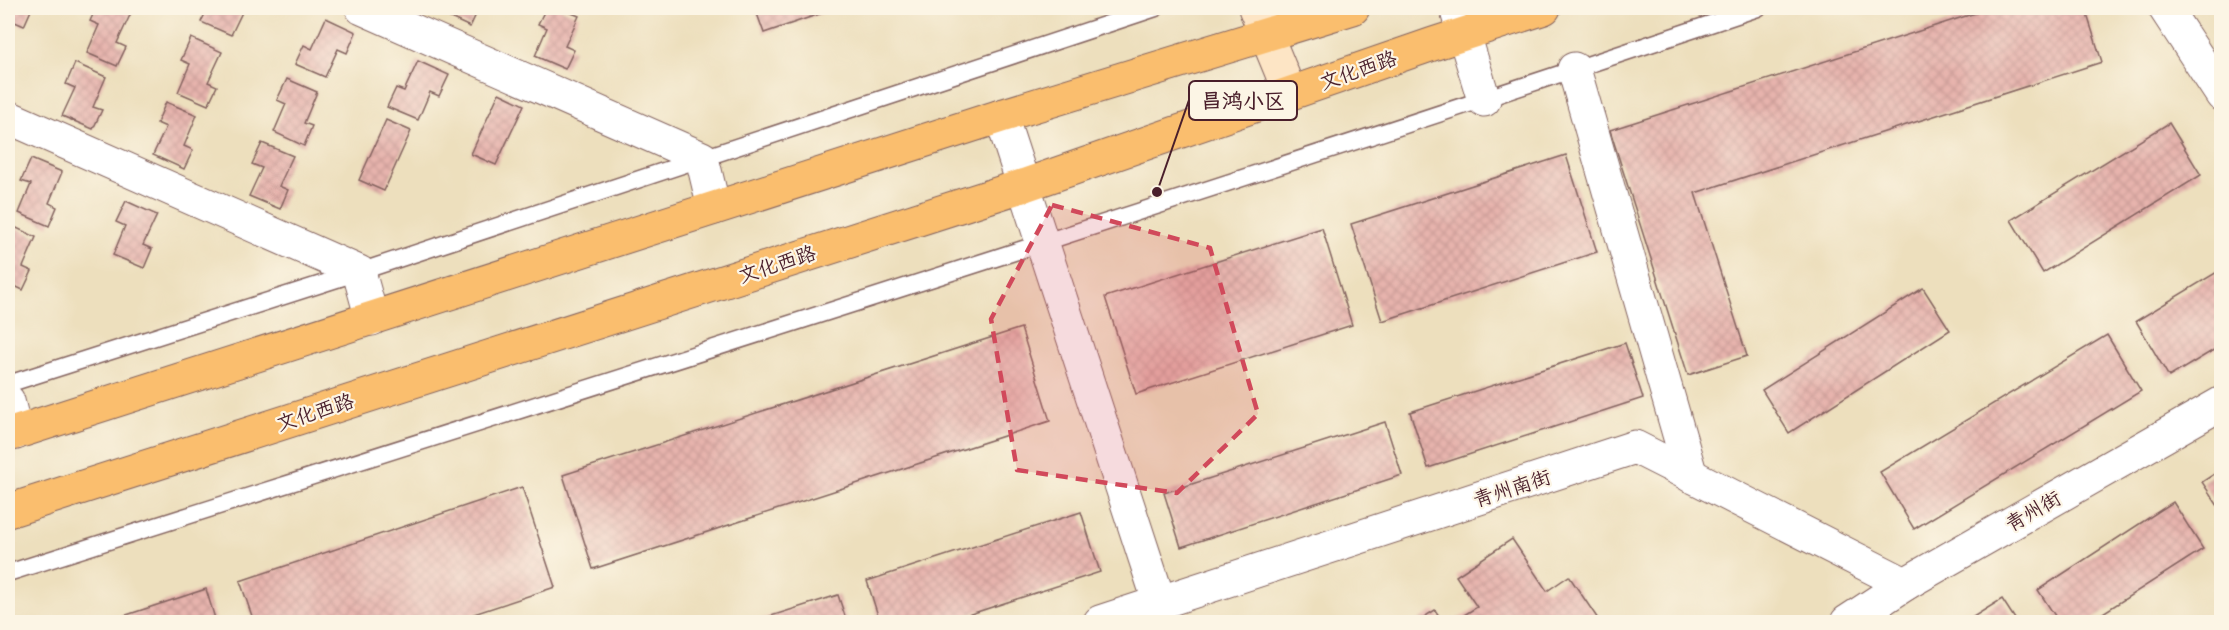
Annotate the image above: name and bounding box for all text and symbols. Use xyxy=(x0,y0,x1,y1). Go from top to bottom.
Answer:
street label: 文化西路 xyxy=(1316,45,1401,95)
callout: 昌鸿小区 xyxy=(1189,81,1297,120)
text: 昌鸿小区 xyxy=(1201,88,1285,115)
street label: 文化西路 xyxy=(735,240,820,289)
street label: 文化西路 xyxy=(273,388,358,437)
street label: 青州南街 xyxy=(1470,464,1554,513)
street label: 青州街 xyxy=(2001,486,2065,537)

